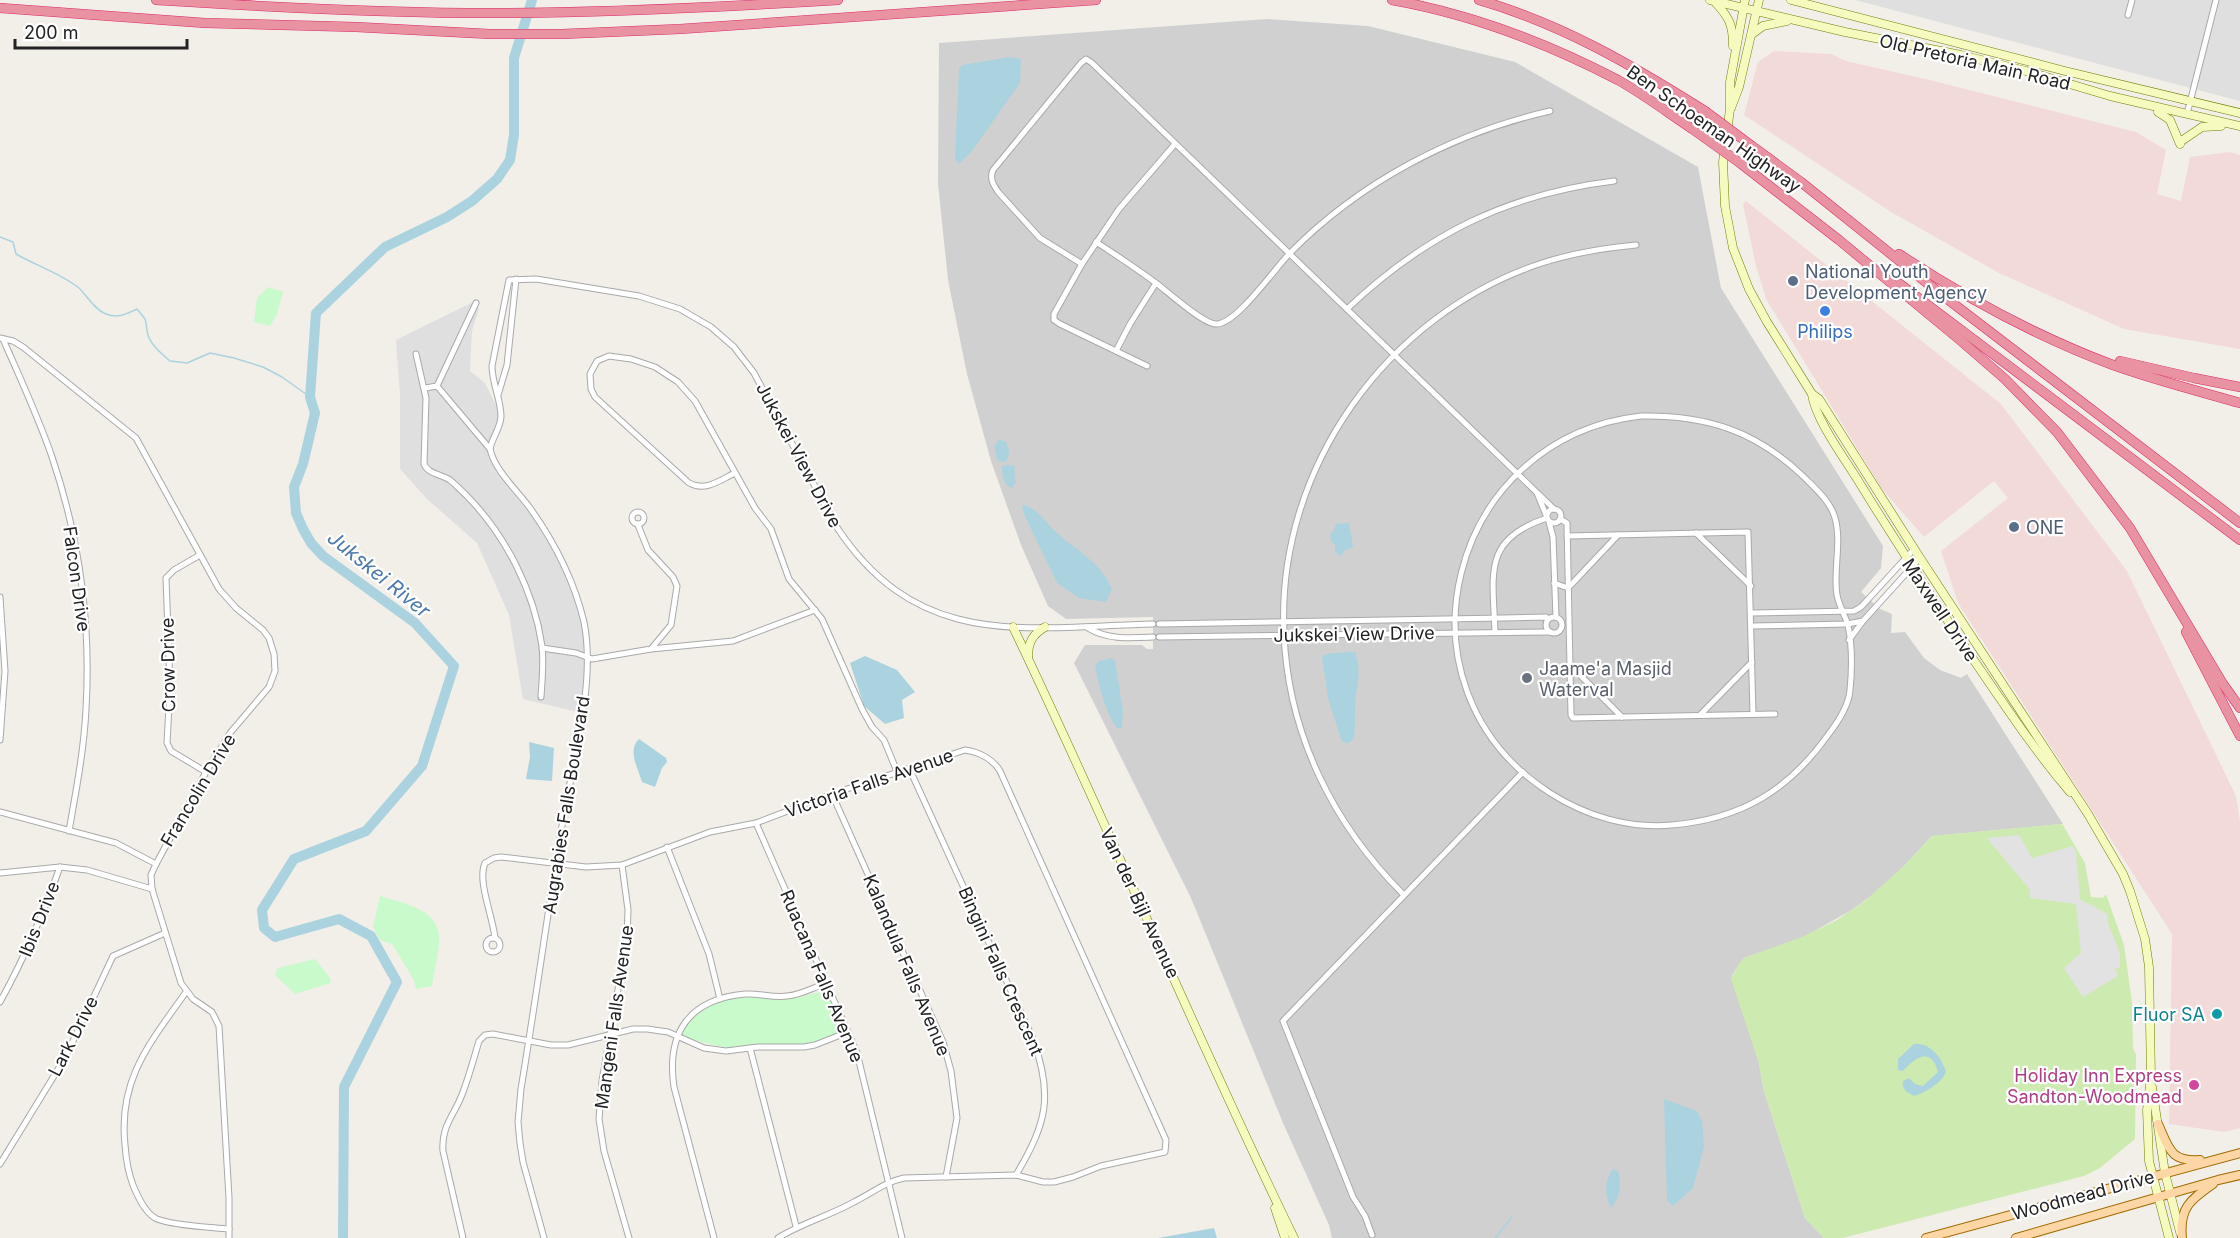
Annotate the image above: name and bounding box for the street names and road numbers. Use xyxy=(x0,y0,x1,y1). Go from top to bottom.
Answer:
street label: Old Pretoria Main Road xyxy=(1877,30,2073,94)
street label: Ben Schoeman Highway xyxy=(1623,61,1805,197)
street label: Jukskei View Drive xyxy=(752,379,846,531)
street label: Falcon Drive xyxy=(59,525,95,633)
street label: Maxwell Drive xyxy=(1898,555,1982,665)
street label: Crow Drive xyxy=(157,618,179,712)
street label: Jukskei View Drive xyxy=(1273,622,1435,646)
street label: Augrabies Falls Boulevard xyxy=(538,695,594,915)
street label: Francolin Drive xyxy=(156,730,240,850)
street label: Victoria Falls Avenue xyxy=(782,744,956,822)
street label: Van der Bijl Avenue xyxy=(1096,824,1184,982)
street label: Kalandula Falls Avenue xyxy=(859,871,955,1059)
street label: Ibis Drive xyxy=(14,878,64,960)
street label: Bingini Falls Crescent xyxy=(954,883,1048,1059)
street label: Ruacana Falls Avenue xyxy=(776,887,868,1065)
street label: Mangeni Falls Avenue xyxy=(591,924,637,1110)
street label: Lark Drive xyxy=(44,992,102,1080)
street label: Woodmead Drive xyxy=(2009,1166,2157,1224)

